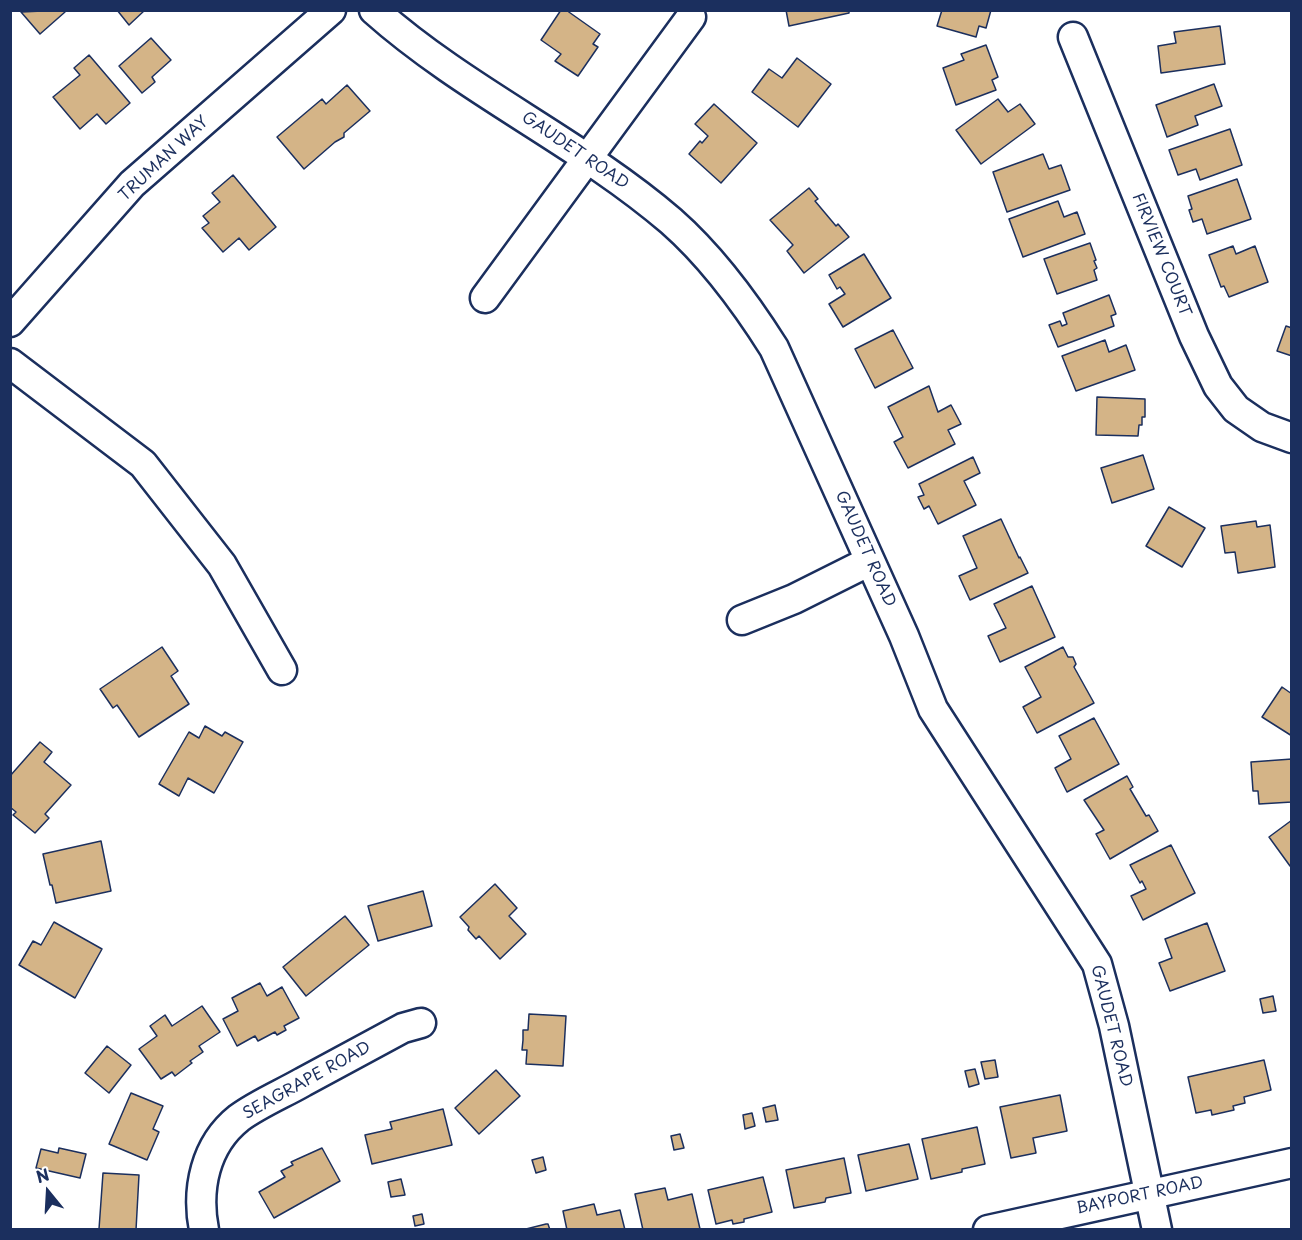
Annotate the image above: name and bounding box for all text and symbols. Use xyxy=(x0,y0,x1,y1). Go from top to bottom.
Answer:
street label: GAUDET ROAD xyxy=(518,108,632,194)
street label: TRUMAN WAY xyxy=(115,112,213,206)
street label: FIRVIEW COURT xyxy=(1128,191,1194,319)
street label: GAUDET ROAD xyxy=(831,488,899,610)
street label: GAUDET ROAD xyxy=(1087,963,1135,1089)
street label: SEAGRAPE ROAD xyxy=(240,1038,374,1124)
north arrow xyxy=(18,1162,78,1222)
text: N xyxy=(33,1162,52,1188)
street label: BAYPORT ROAD xyxy=(1075,1173,1205,1219)

